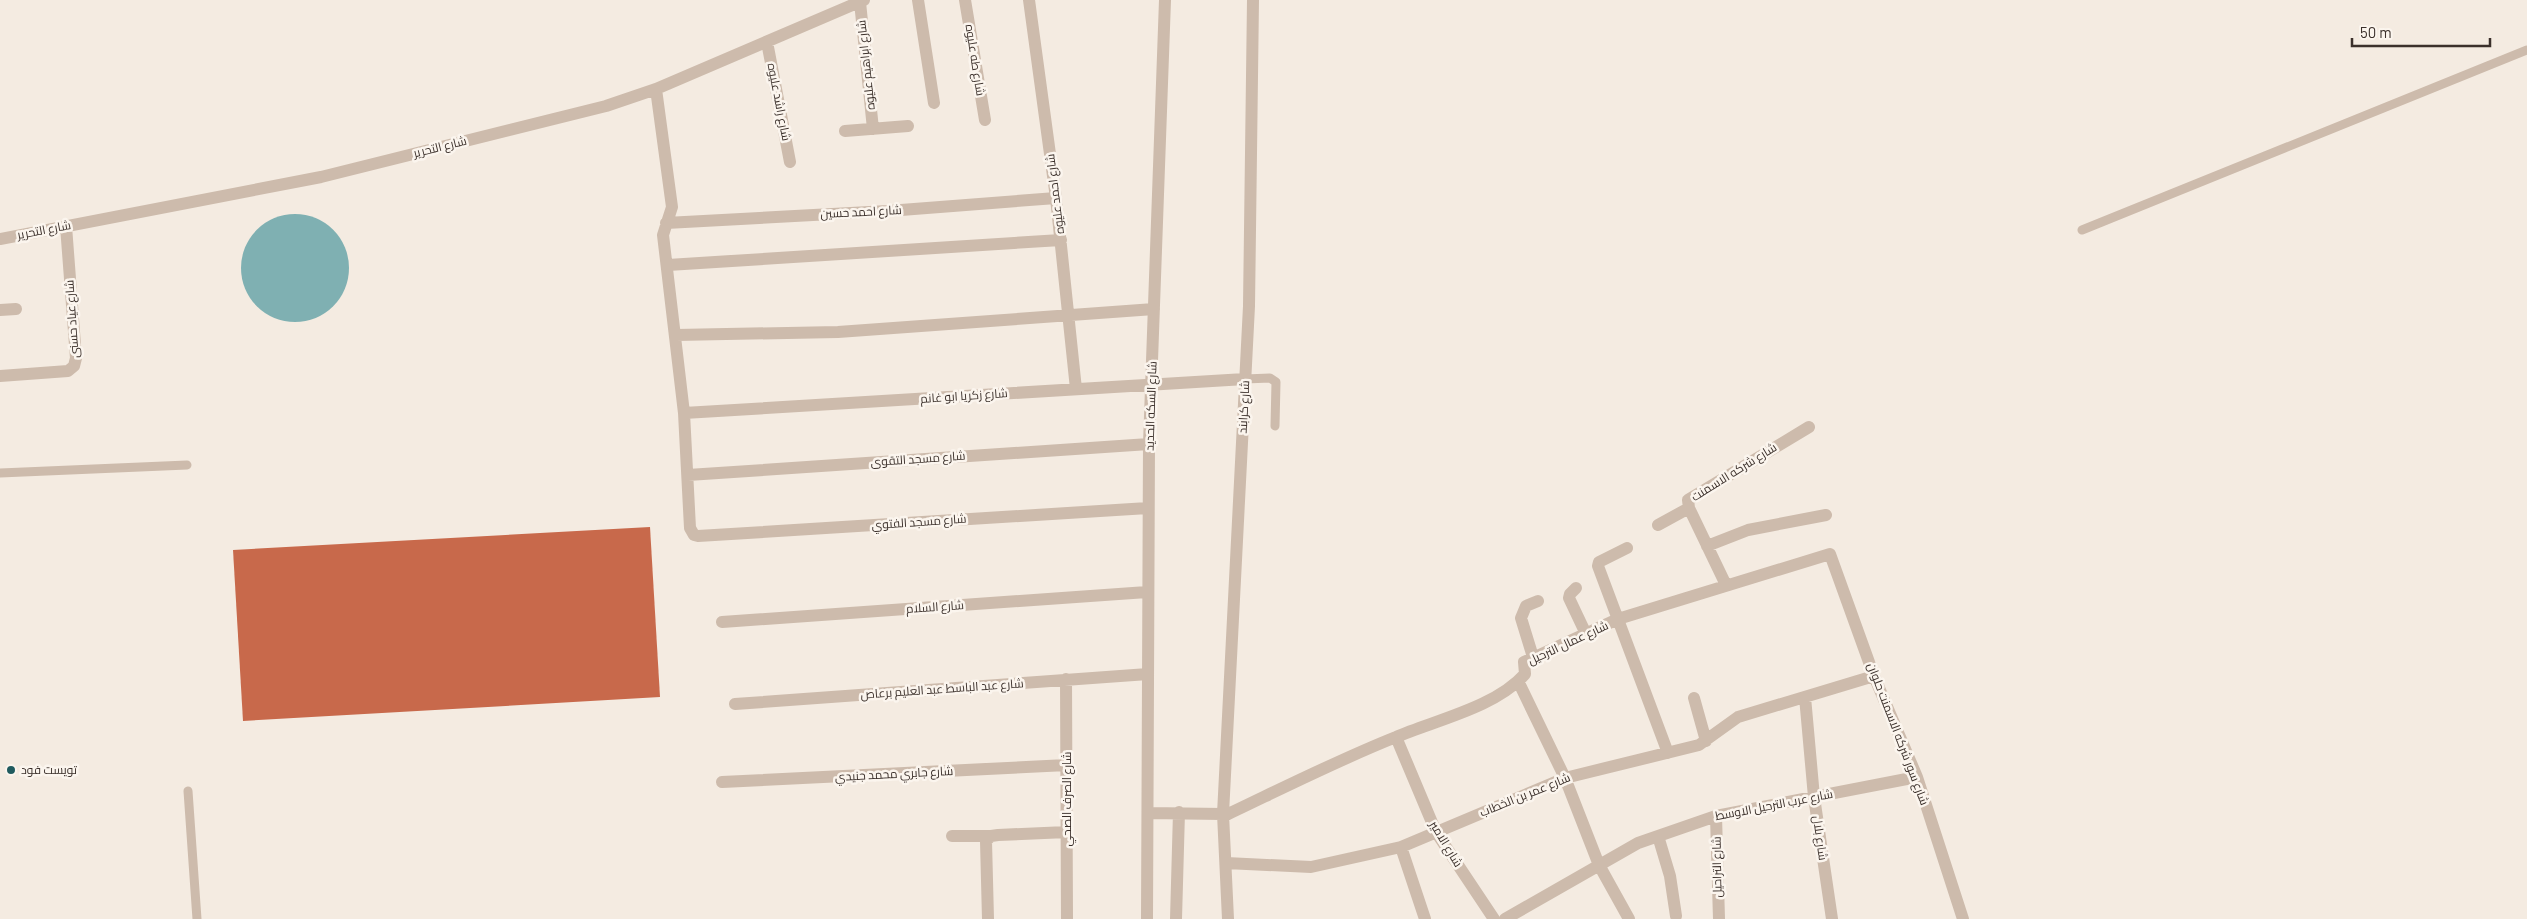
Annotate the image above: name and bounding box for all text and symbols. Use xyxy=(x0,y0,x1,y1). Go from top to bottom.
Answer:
scale bar xyxy=(2352,15,2490,47)
street label: شارع ابراهيم عليوه xyxy=(853,19,879,111)
street label: شارع طه عليوه xyxy=(961,23,989,97)
text: 50 m xyxy=(2360,23,2392,41)
street label: شارع راشد عليوه xyxy=(764,62,794,142)
street label: شارع التحرير xyxy=(411,133,468,162)
street label: شارع احمد عليوه xyxy=(1042,153,1068,235)
street label: شارع احمد حسين xyxy=(820,202,902,222)
street label: شارع التحرير xyxy=(15,217,72,243)
street label: شارع عياد حسنى xyxy=(61,279,83,359)
street label: شارع السكه الحديد xyxy=(1141,361,1161,451)
street label: شارع كرابند xyxy=(1235,380,1253,434)
street label: شارع زكريا ابو غانم xyxy=(920,385,1008,407)
street label: شارع شركه الاسمنت xyxy=(1688,439,1780,505)
street label: شارع مسجد التقوى xyxy=(870,448,966,470)
street label: شارع مسجد الفتوي xyxy=(871,511,967,535)
street label: شارع السلام xyxy=(905,597,965,617)
street label: شارع عمال الترحيل xyxy=(1525,617,1611,669)
street label: شارع سور شركه الاسمنت حلوان xyxy=(1863,660,1933,808)
street label: شارع عبد الباسط عبد العليم برعاص xyxy=(860,675,1024,703)
street label: شارع الصرف الصحي xyxy=(1059,751,1077,847)
place label: تويست فود xyxy=(21,762,78,777)
street label: شارع جابري محمد جنيدي xyxy=(834,763,954,787)
marker: تويست فود xyxy=(5,764,17,776)
street label: شارع عمر بن الخطاب xyxy=(1477,769,1573,821)
street label: شارع عرب الترحيل الاوسط xyxy=(1714,786,1834,824)
street label: شارع بلال xyxy=(1809,815,1831,861)
street label: شارع الامير xyxy=(1425,817,1466,870)
street label: شارع التراحيل xyxy=(1708,836,1726,898)

